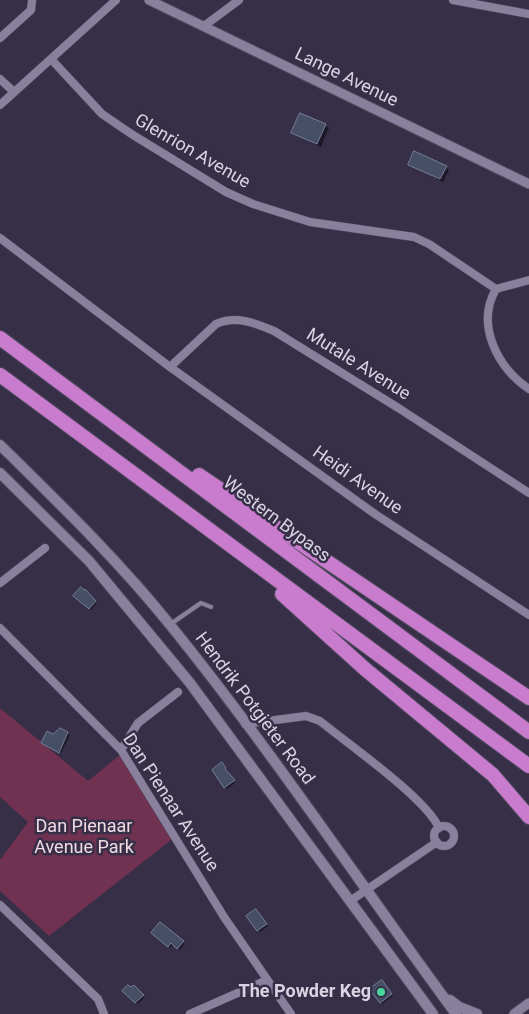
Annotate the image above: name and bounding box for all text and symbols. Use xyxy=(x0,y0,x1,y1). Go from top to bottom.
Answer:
street label: Lange Avenue xyxy=(291,44,401,112)
street label: Glenrion Avenue xyxy=(130,110,254,194)
street label: Mutale Avenue xyxy=(302,324,414,406)
street label: Heidi Avenue xyxy=(308,442,406,520)
street label: Western Bypass xyxy=(218,473,334,567)
street label: Hendrik Potgieter Road xyxy=(190,629,318,789)
street label: Dan Pienaar Avenue xyxy=(117,730,223,876)
park label: Dan Pienaar Avenue Park xyxy=(34,816,134,859)
place label: The Powder Keg xyxy=(239,981,371,1003)
marker: The Powder Keg xyxy=(375,986,387,998)

